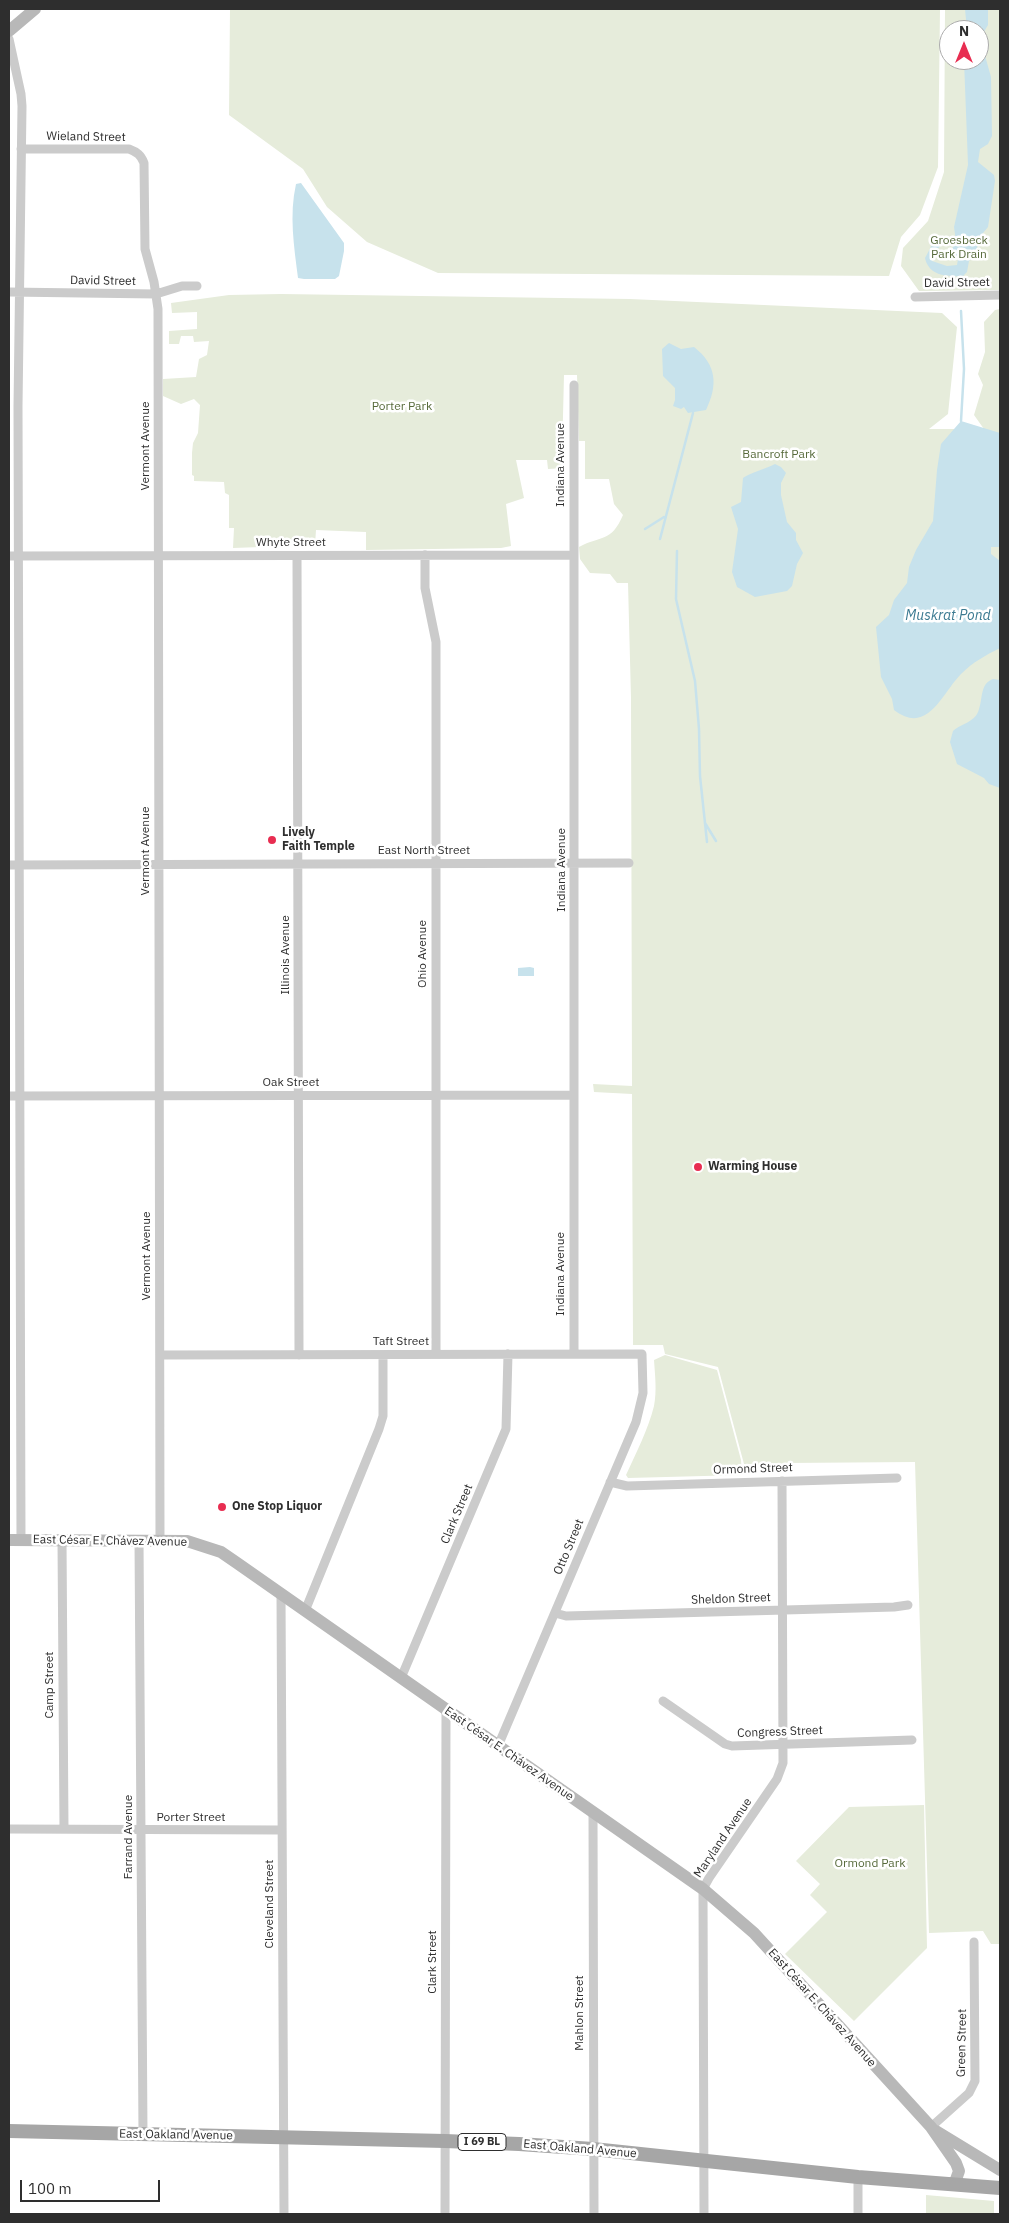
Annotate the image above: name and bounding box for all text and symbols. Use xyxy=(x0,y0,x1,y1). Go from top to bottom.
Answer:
north arrow xyxy=(939,20,989,70)
text: N xyxy=(959,22,969,40)
street label: Wieland Street xyxy=(46,129,126,145)
park label: Groesbeck Park Drain xyxy=(930,234,988,262)
street label: David Street xyxy=(70,273,136,289)
street label: David Street xyxy=(924,275,990,291)
park label: Porter Park xyxy=(372,400,432,414)
street label: Vermont Avenue xyxy=(139,401,153,491)
street label: Indiana Avenue xyxy=(554,423,568,507)
park label: Bancroft Park xyxy=(742,448,816,462)
street label: Whyte Street xyxy=(256,536,326,550)
water label: Muskrat Pond xyxy=(905,608,991,624)
street label: Vermont Avenue xyxy=(139,806,153,896)
place label: Lively Faith Temple xyxy=(282,826,355,854)
street label: Indiana Avenue xyxy=(555,828,569,912)
marker: Lively Faith Temple xyxy=(266,834,278,846)
street label: East North Street xyxy=(378,844,470,858)
street label: Illinois Avenue xyxy=(279,915,293,995)
street label: Ohio Avenue xyxy=(416,920,430,988)
street label: Oak Street xyxy=(263,1076,319,1090)
place label: Warming House xyxy=(708,1160,797,1174)
marker: Warming House xyxy=(692,1161,704,1173)
street label: Vermont Avenue xyxy=(140,1211,154,1301)
street label: Indiana Avenue xyxy=(554,1232,568,1316)
street label: Taft Street xyxy=(373,1335,429,1349)
street label: Ormond Street xyxy=(713,1460,793,1478)
street label: Clark Street xyxy=(438,1482,476,1546)
place label: One Stop Liquor xyxy=(232,1500,322,1514)
marker: One Stop Liquor xyxy=(216,1501,228,1513)
street label: Otto Street xyxy=(551,1517,587,1577)
street label: East César E. Chávez Avenue xyxy=(33,1532,187,1550)
street label: Sheldon Street xyxy=(691,1590,771,1608)
street label: Camp Street xyxy=(43,1651,57,1719)
street label: East César E. Chávez Avenue xyxy=(442,1704,576,1804)
street label: Congress Street xyxy=(737,1723,823,1741)
street label: Farrand Avenue xyxy=(122,1795,136,1879)
street label: Maryland Avenue xyxy=(691,1795,755,1881)
street label: Porter Street xyxy=(156,1811,226,1825)
park label: Ormond Park xyxy=(835,1857,905,1871)
street label: Cleveland Street xyxy=(263,1860,277,1948)
street label: Clark Street xyxy=(426,1930,440,1994)
street label: East César E. Chávez Avenue xyxy=(765,1946,879,2070)
street label: Mahlon Street xyxy=(573,1975,587,2051)
street label: Green Street xyxy=(954,2009,970,2077)
street label: East Oakland Avenue xyxy=(119,2127,233,2143)
road number: I 69 BL xyxy=(458,2134,506,2150)
street label: East Oakland Avenue xyxy=(523,2137,637,2161)
scale bar xyxy=(22,2170,162,2202)
text: 100 m xyxy=(28,2179,72,2198)

